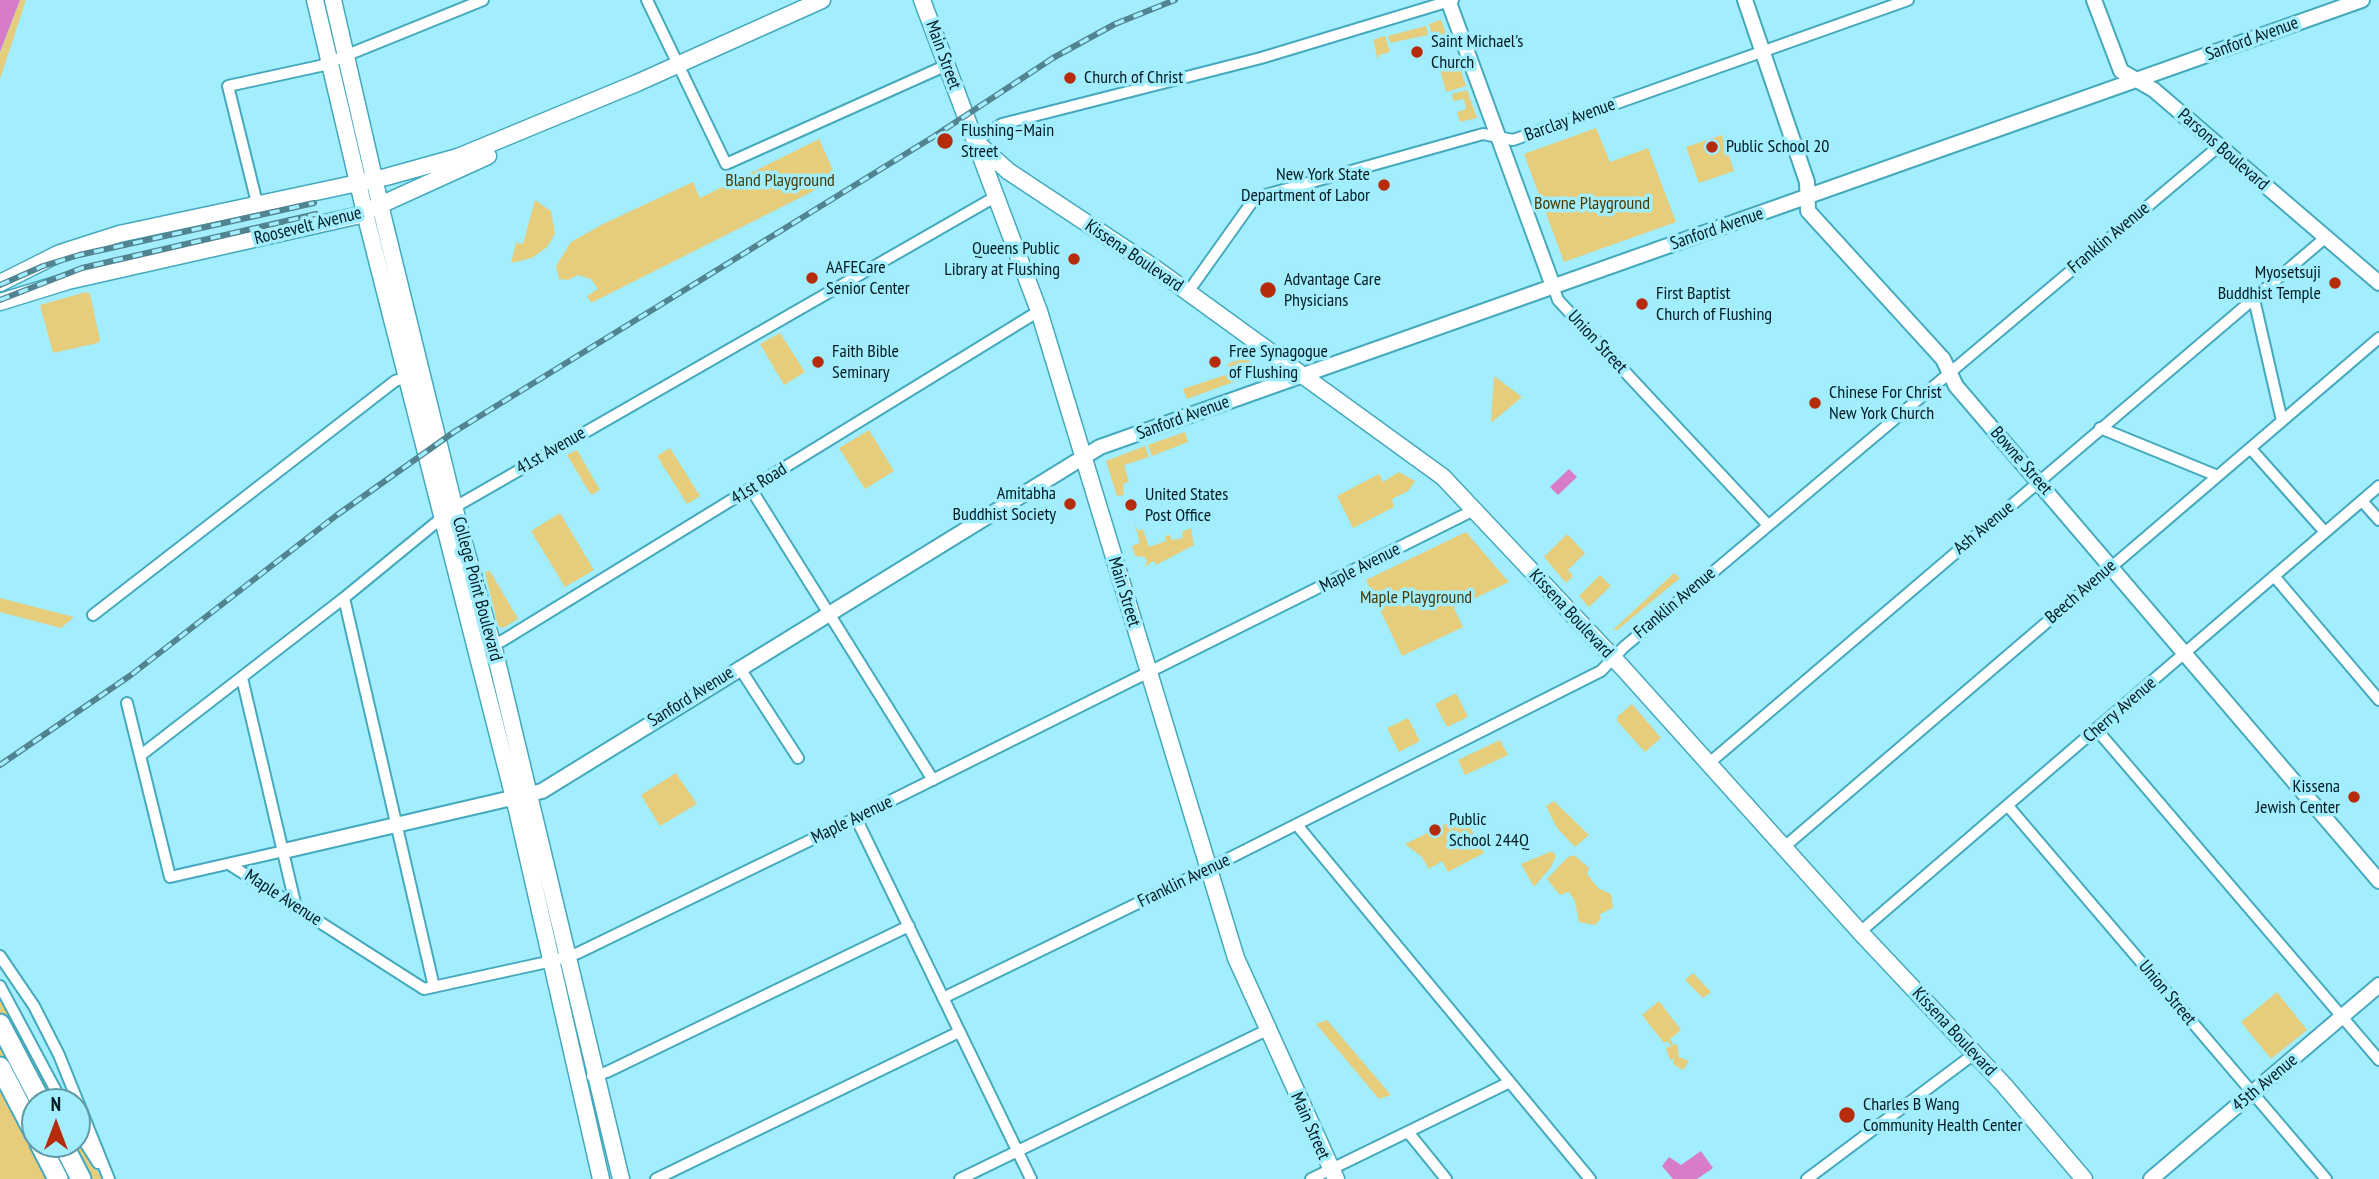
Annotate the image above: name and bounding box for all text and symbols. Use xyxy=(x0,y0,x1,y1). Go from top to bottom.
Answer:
street label: Sanford Avenue xyxy=(2203,12,2301,66)
street label: Main Street xyxy=(921,18,965,92)
place label: Saint Michael's Church xyxy=(1431,31,1523,74)
marker: Saint Michael's Church xyxy=(1409,44,1425,60)
place label: Church of Christ xyxy=(1084,67,1183,89)
marker: Church of Christ xyxy=(1062,70,1078,86)
street label: Barclay Avenue xyxy=(1522,94,1618,146)
street label: Parsons Boulevard xyxy=(2173,105,2273,195)
place label: Flushing–Main Street xyxy=(961,120,1054,162)
marker: Flushing–Main Street xyxy=(935,131,955,151)
place label: Public School 20 xyxy=(1726,136,1829,158)
marker: Public School 20 xyxy=(1704,139,1720,155)
place label: New York State Department of Labor xyxy=(1241,164,1370,206)
park label: Bland Playground xyxy=(725,170,835,192)
marker: New York State Department of Labor xyxy=(1376,177,1392,193)
park label: Bowne Playground xyxy=(1534,193,1650,215)
street label: Franklin Avenue xyxy=(2064,198,2154,278)
street label: Roosevelt Avenue xyxy=(252,202,364,250)
street label: Sanford Avenue xyxy=(1668,203,1766,255)
street label: Kissena Boulevard xyxy=(1081,215,1187,297)
place label: Queens Public Library at Flushing xyxy=(944,238,1060,280)
marker: Queens Public Library at Flushing xyxy=(1066,251,1082,267)
place label: AAFECare Senior Center xyxy=(826,257,910,300)
place label: Myosetsuji Buddhist Temple xyxy=(2218,262,2321,304)
place label: Advantage Care Physicians xyxy=(1284,269,1381,312)
marker: AAFECare Senior Center xyxy=(804,270,820,286)
marker: Myosetsuji Buddhist Temple xyxy=(2327,275,2343,291)
marker: Advantage Care Physicians xyxy=(1258,280,1278,300)
place label: First Baptist Church of Flushing xyxy=(1656,283,1772,326)
marker: First Baptist Church of Flushing xyxy=(1634,296,1650,312)
street label: Union Street xyxy=(1563,306,1631,378)
place label: Faith Bible Seminary xyxy=(832,341,899,384)
place label: Free Synagogue of Flushing xyxy=(1229,341,1328,384)
marker: Faith Bible Seminary xyxy=(810,354,826,370)
marker: Free Synagogue of Flushing xyxy=(1207,354,1223,370)
place label: Chinese For Christ New York Church xyxy=(1829,382,1942,424)
street label: Sanford Avenue xyxy=(1134,391,1232,445)
marker: Chinese For Christ New York Church xyxy=(1807,395,1823,411)
street label: 41st Avenue xyxy=(512,423,590,479)
street label: Bowne Street xyxy=(1986,423,2056,499)
street label: 41st Road xyxy=(727,458,791,510)
place label: Amitabha Buddhist Society xyxy=(953,483,1056,526)
place label: United States Post Office xyxy=(1145,484,1228,526)
marker: Amitabha Buddhist Society xyxy=(1062,496,1078,512)
marker: United States Post Office xyxy=(1123,497,1139,513)
street label: Ash Avenue xyxy=(1950,497,2018,559)
street label: College Point Boulevard xyxy=(447,515,507,663)
street label: Maple Avenue xyxy=(1316,539,1404,597)
street label: Main Street xyxy=(1103,555,1145,629)
street label: Beech Avenue xyxy=(2041,555,2121,629)
street label: Franklin Avenue xyxy=(1630,563,1720,643)
street label: Kissena Boulevard xyxy=(1524,565,1618,663)
park label: Maple Playground xyxy=(1360,587,1472,609)
street label: Sanford Avenue xyxy=(644,662,738,732)
street label: Cherry Avenue xyxy=(2079,672,2161,748)
place label: Kissena Jewish Center xyxy=(2256,776,2340,818)
marker: Kissena Jewish Center xyxy=(2346,789,2362,805)
street label: Maple Avenue xyxy=(808,791,896,849)
place label: Public School 244Q xyxy=(1449,809,1529,852)
marker: Public School 244Q xyxy=(1427,822,1443,838)
street label: Franklin Avenue xyxy=(1134,849,1234,913)
street label: Maple Avenue xyxy=(240,865,326,931)
street label: Union Street xyxy=(2134,956,2200,1030)
street label: Kissena Boulevard xyxy=(1907,983,2001,1081)
street label: 45th Avenue xyxy=(2228,1050,2302,1116)
north arrow xyxy=(21,1088,91,1158)
street label: Main Street xyxy=(1286,1089,1334,1163)
text: N xyxy=(51,1092,61,1116)
place label: Charles B Wang Community Health Center xyxy=(1863,1094,2022,1136)
marker: Charles B Wang Community Health Center xyxy=(1837,1105,1857,1125)

